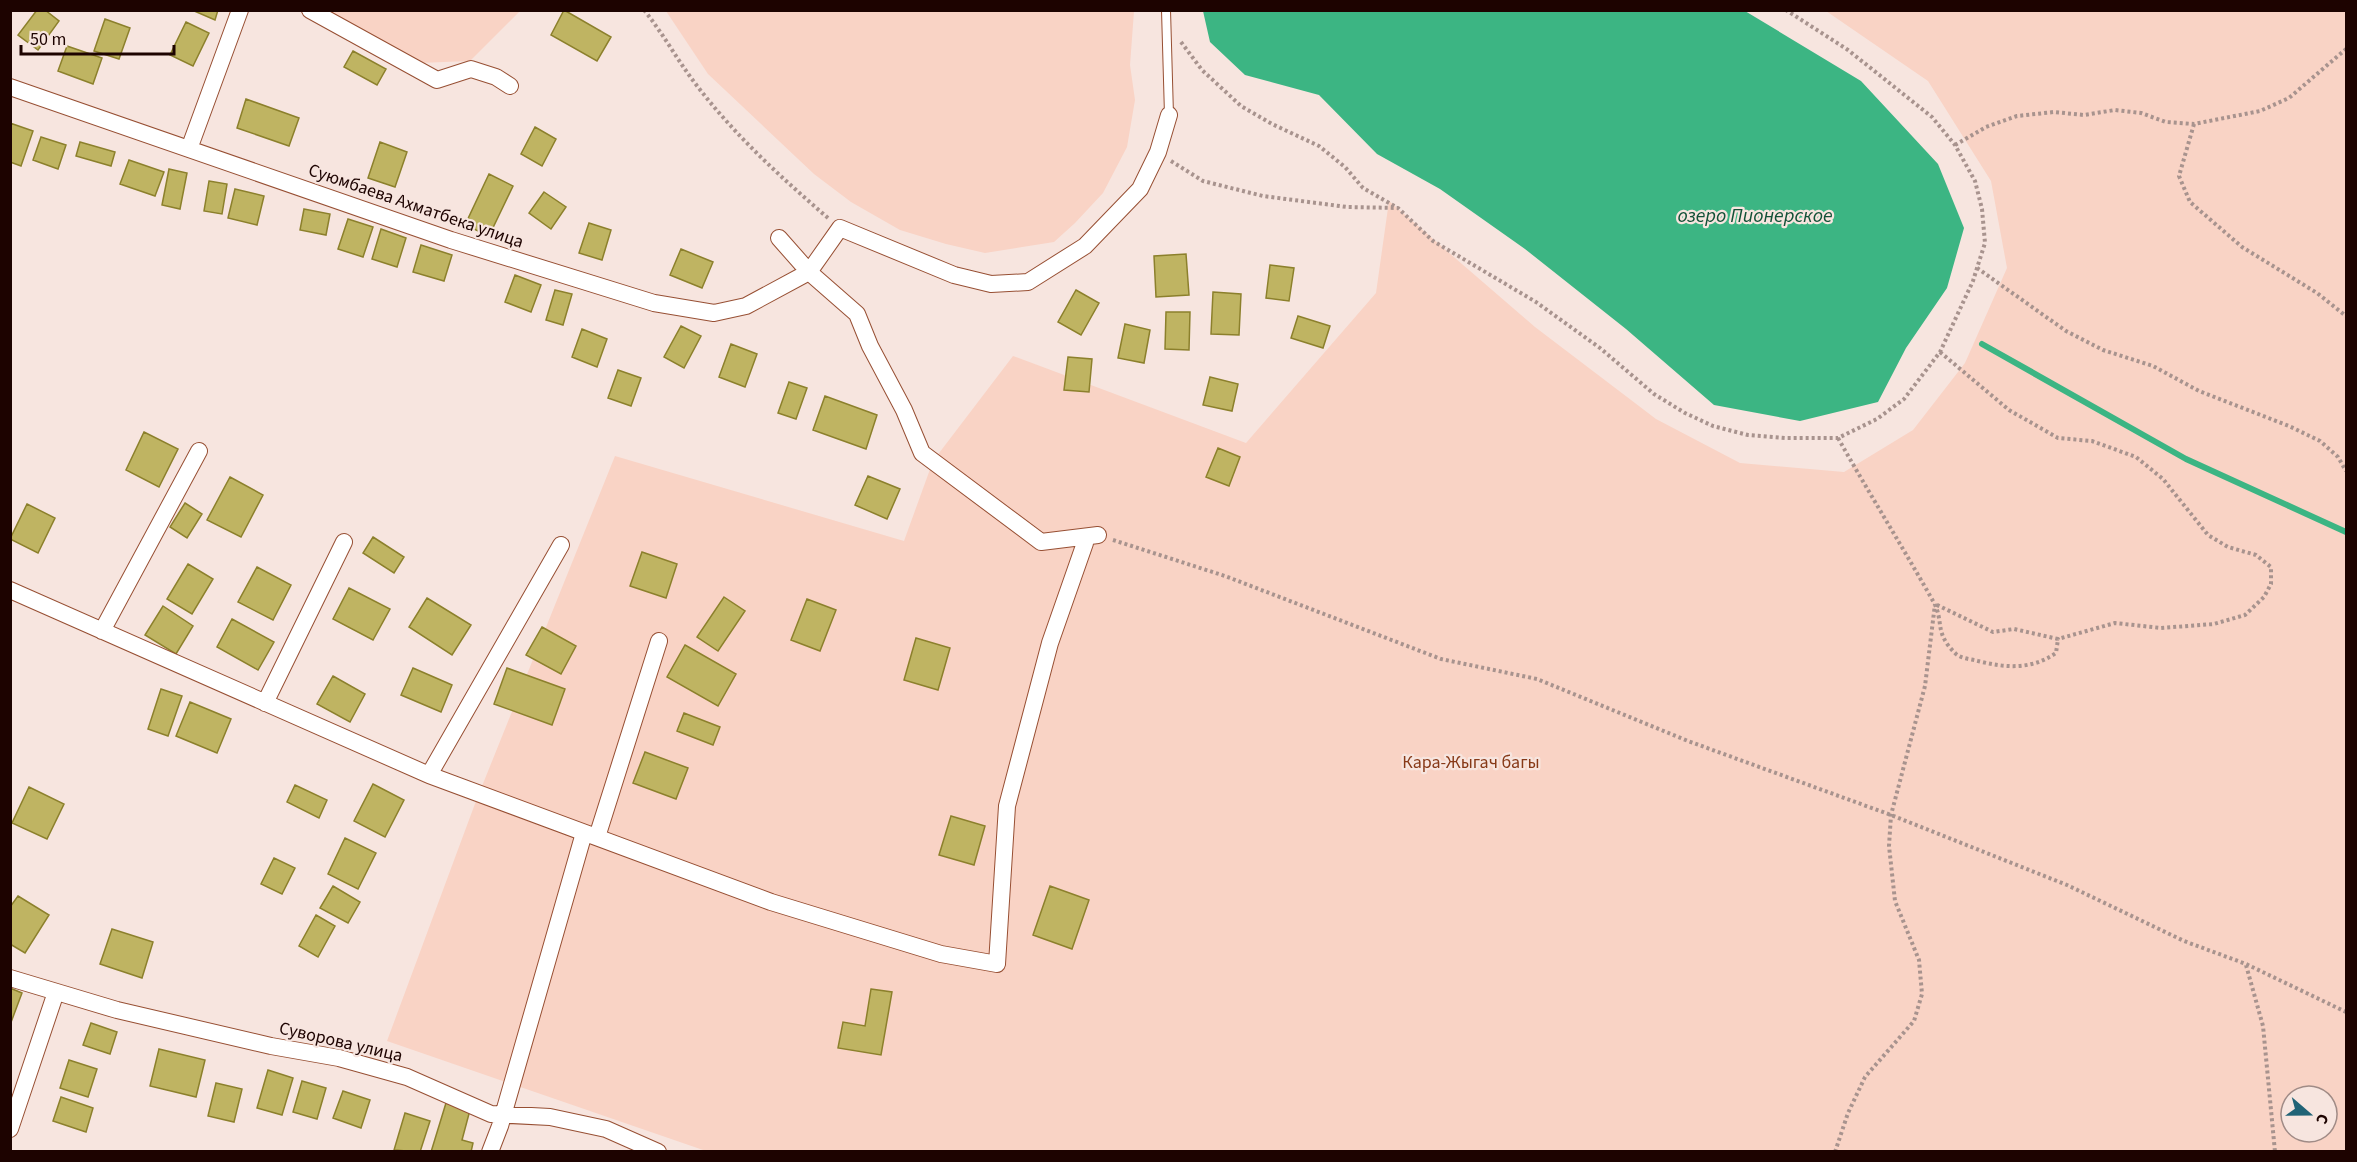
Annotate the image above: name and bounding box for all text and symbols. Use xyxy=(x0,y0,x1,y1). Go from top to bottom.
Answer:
scale bar xyxy=(21,18,174,56)
text: 50 m xyxy=(30,27,66,52)
street label: Суюмбаева Ахматбека улица xyxy=(305,157,527,255)
water label: озеро Пионерское xyxy=(1677,202,1833,230)
park label: Кара-Жыгач багы xyxy=(1402,750,1540,775)
street label: Суворова улица xyxy=(277,1016,405,1068)
north arrow xyxy=(2279,1084,2339,1144)
text: С xyxy=(2310,1111,2334,1127)

